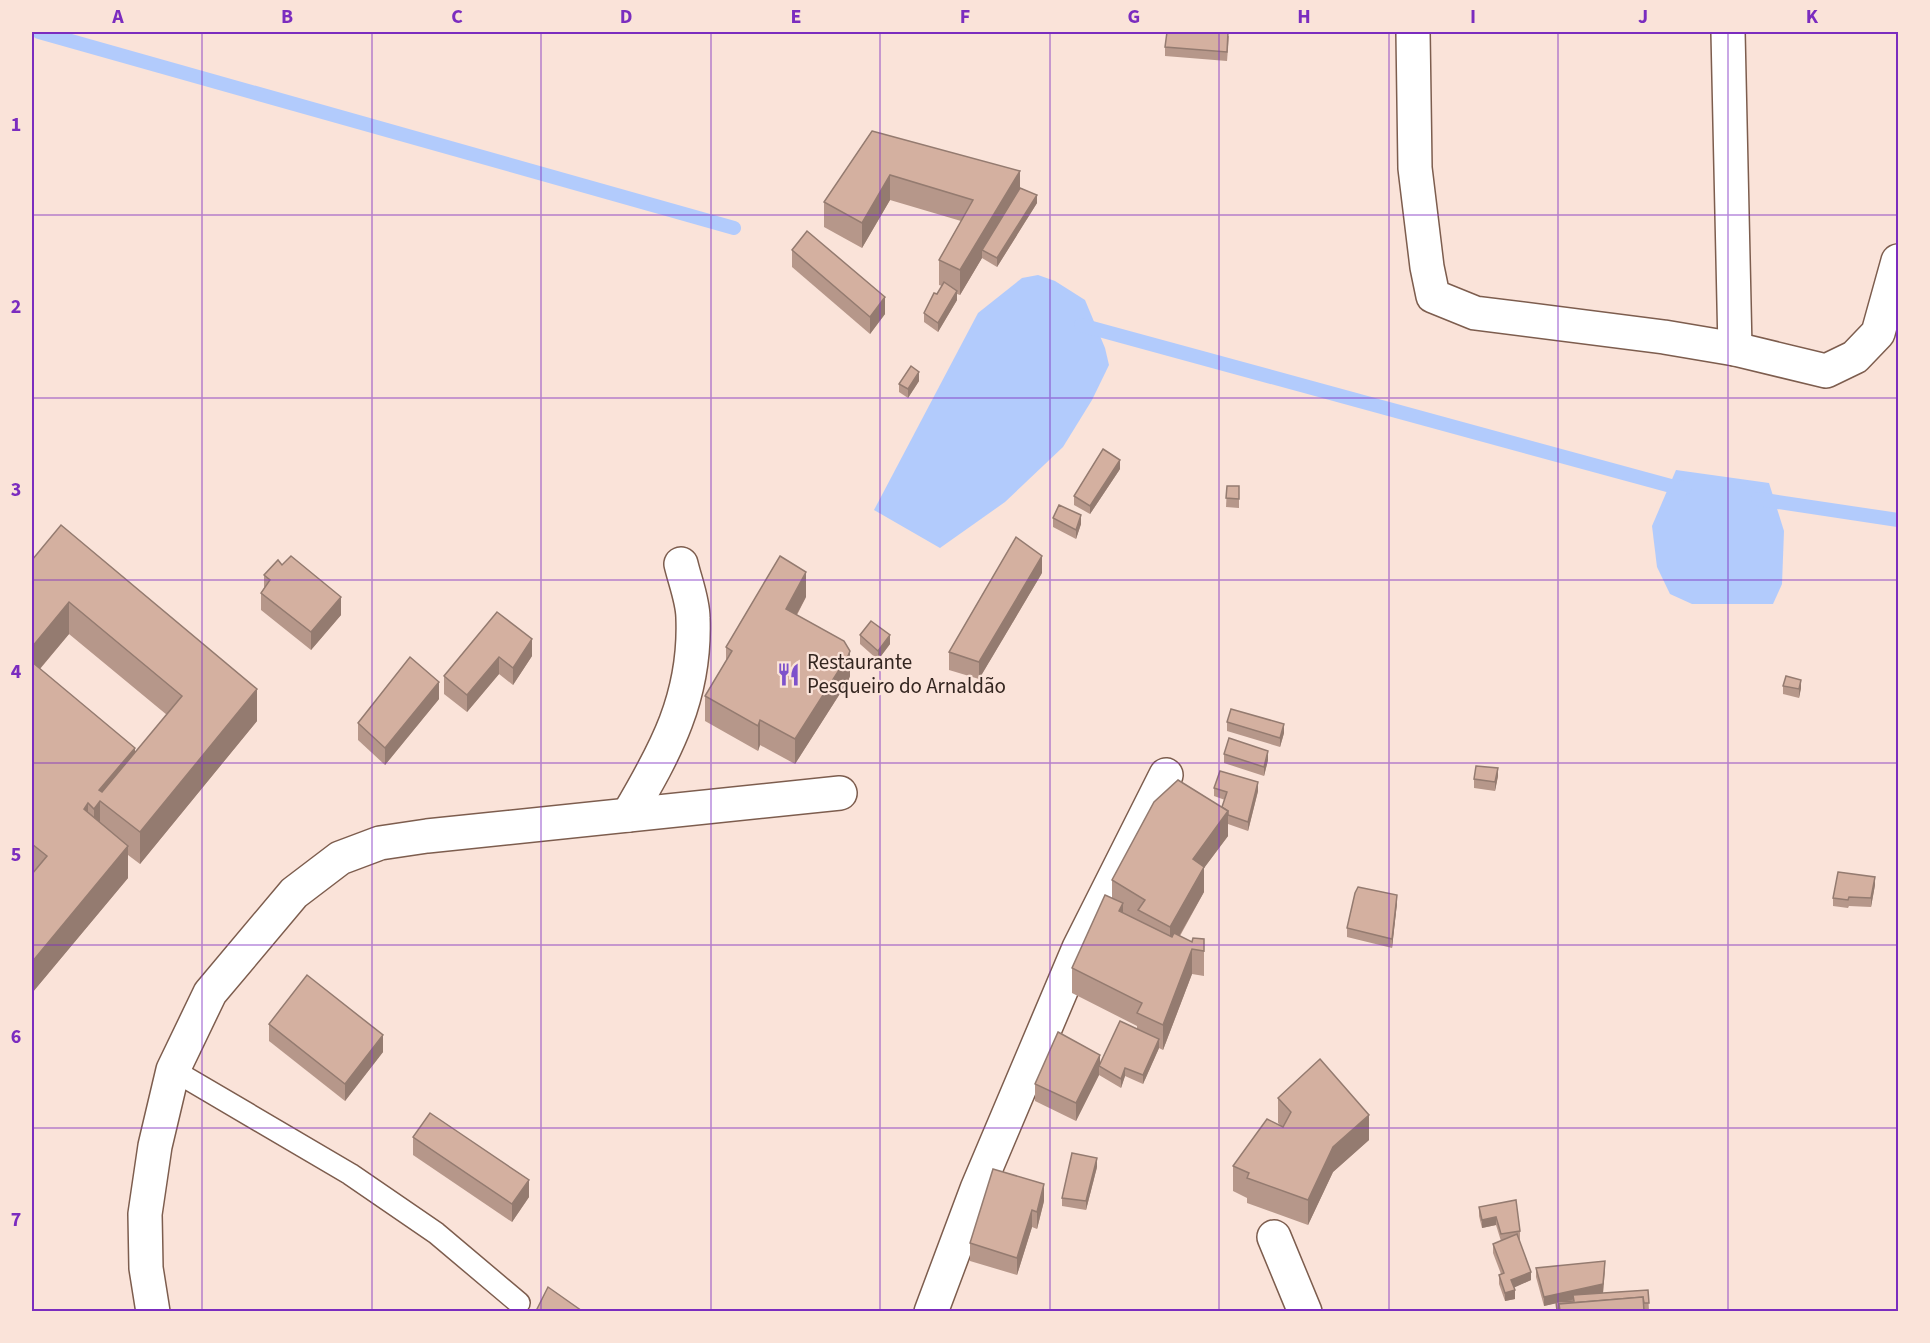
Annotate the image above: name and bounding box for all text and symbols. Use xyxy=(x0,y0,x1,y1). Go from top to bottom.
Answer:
text: A xyxy=(111,3,124,31)
text: B xyxy=(281,3,293,31)
text: C xyxy=(451,3,463,31)
text: D xyxy=(620,3,632,31)
text: E xyxy=(791,3,801,31)
text: F xyxy=(960,3,970,31)
text: G xyxy=(1128,3,1140,31)
text: H xyxy=(1297,3,1311,31)
text: I xyxy=(1470,3,1476,31)
text: J xyxy=(1638,3,1648,31)
text: K xyxy=(1806,3,1819,31)
text: 1 xyxy=(11,111,21,139)
text: 2 xyxy=(11,293,21,321)
text: 3 xyxy=(11,476,21,504)
place label: Restaurante Pesqueiro do Arnaldão xyxy=(807,647,1006,701)
text: 4 xyxy=(11,658,22,686)
restaurant icon: Restaurante Pesqueiro do Arnaldão xyxy=(776,661,802,687)
text: 5 xyxy=(11,841,21,869)
text: 6 xyxy=(11,1023,21,1051)
text: 7 xyxy=(11,1206,21,1234)

